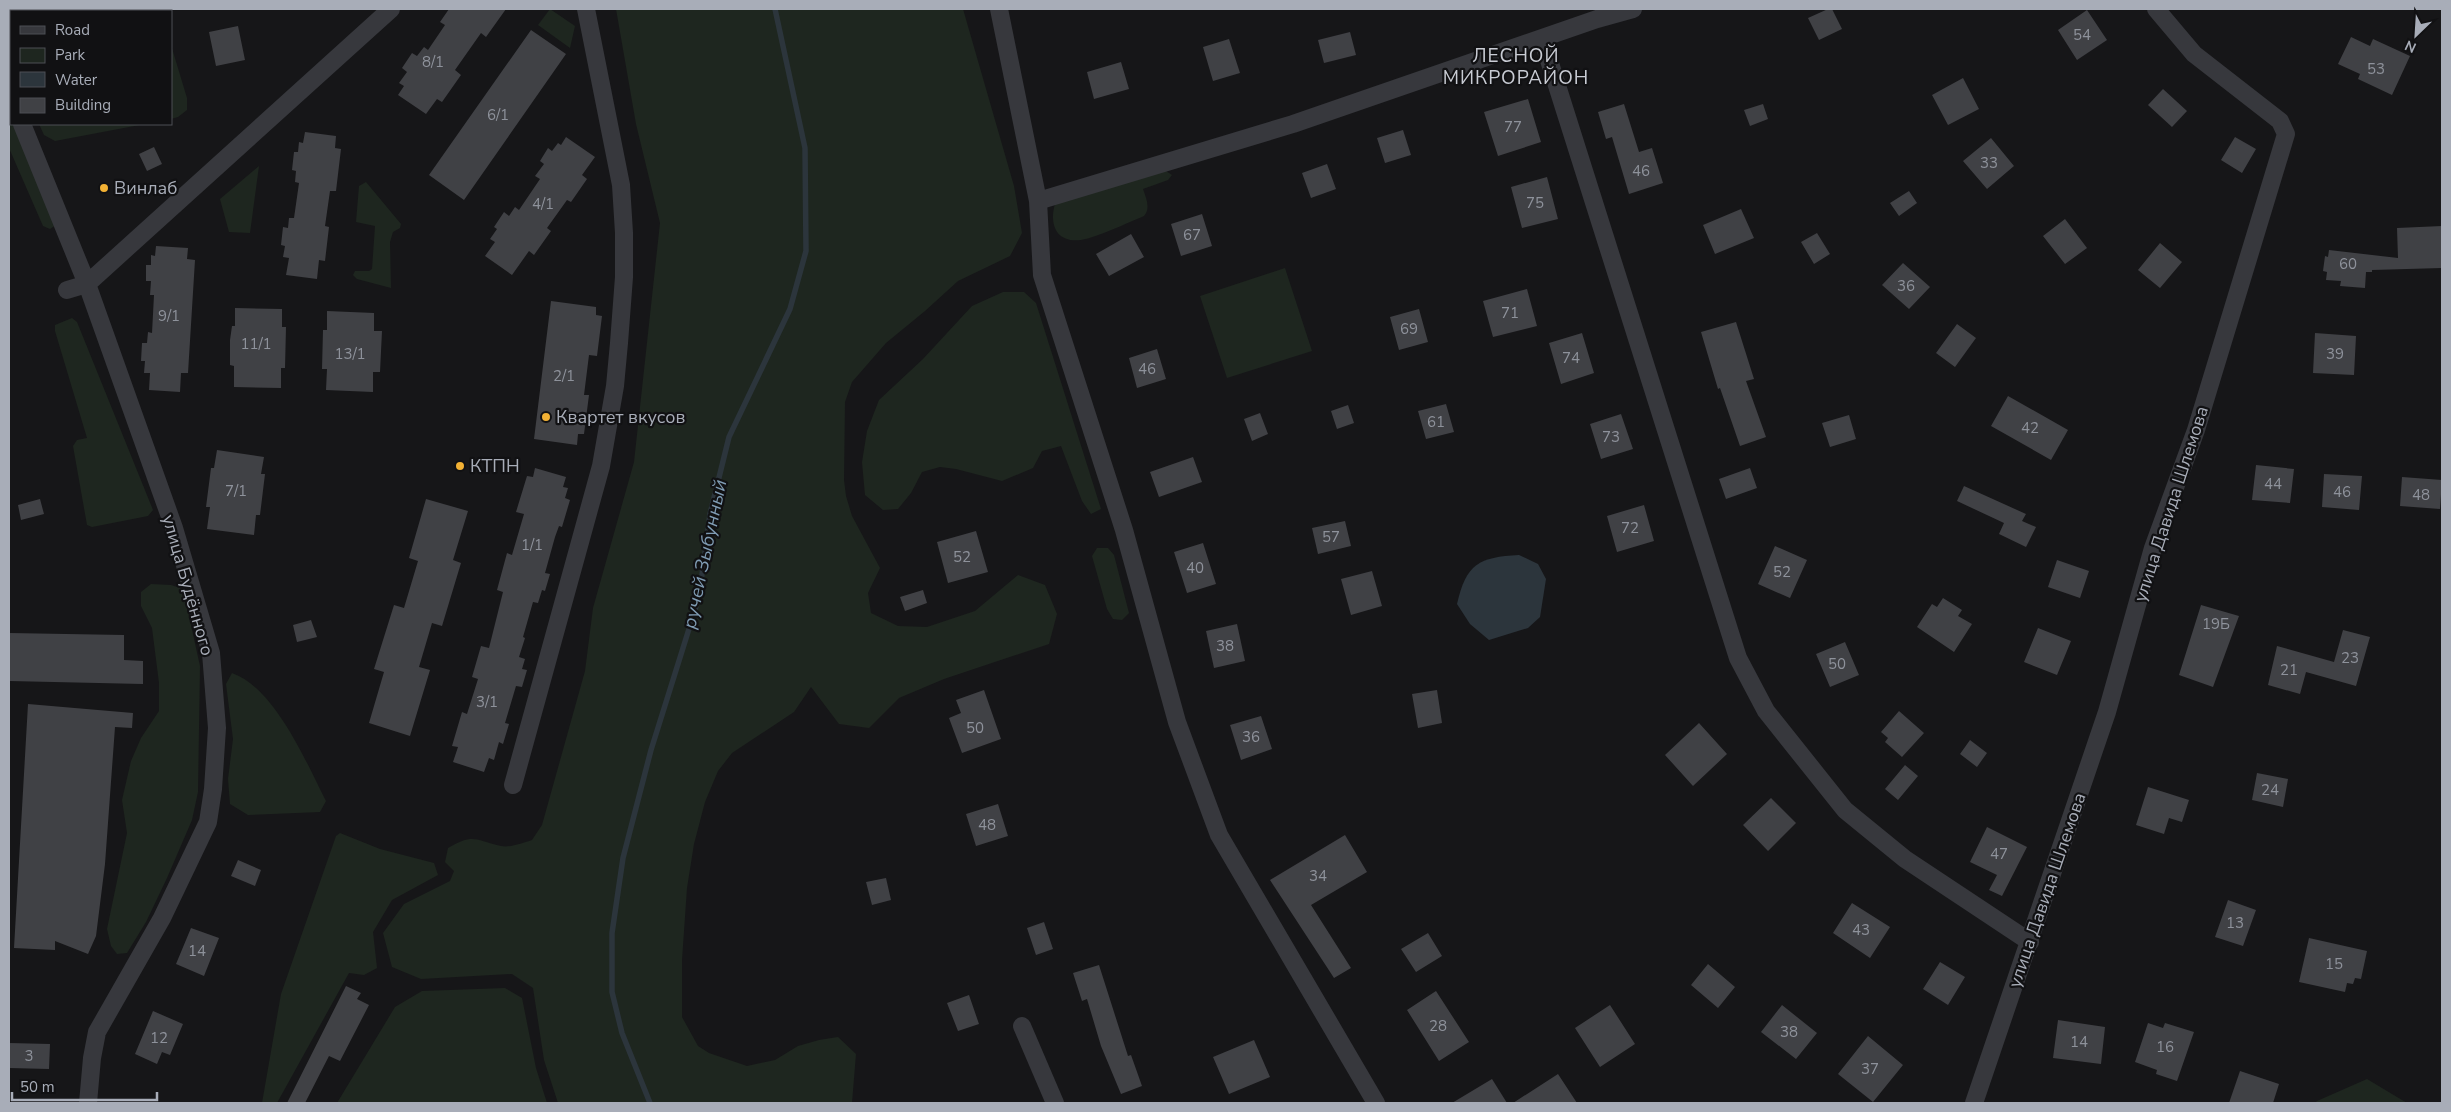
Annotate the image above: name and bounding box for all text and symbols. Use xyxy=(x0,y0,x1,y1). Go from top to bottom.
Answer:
legend xyxy=(10,10,172,125)
north arrow xyxy=(2391,10,2441,60)
text: Road xyxy=(55,20,90,40)
house number: 54 xyxy=(2073,25,2091,45)
text: N xyxy=(2402,36,2419,57)
district label: ЛЕСНОЙ МИКРОРАЙОН xyxy=(1443,43,1589,91)
text: Park xyxy=(55,45,85,65)
house number: 8/1 xyxy=(422,52,444,72)
house number: 53 xyxy=(2367,59,2385,79)
text: Water xyxy=(55,70,98,90)
text: Building xyxy=(55,95,111,115)
house number: 6/1 xyxy=(487,105,509,125)
house number: 77 xyxy=(1504,117,1522,137)
house number: 33 xyxy=(1980,153,1998,173)
house number: 46 xyxy=(1632,161,1650,181)
place label: Винлаб xyxy=(114,176,177,200)
marker: Винлаб xyxy=(98,182,110,194)
house number: 75 xyxy=(1526,193,1544,213)
house number: 4/1 xyxy=(532,194,554,214)
house number: 67 xyxy=(1183,225,1201,245)
house number: 60 xyxy=(2339,254,2357,274)
house number: 36 xyxy=(1897,276,1915,296)
house number: 71 xyxy=(1501,303,1519,323)
house number: 9/1 xyxy=(158,306,180,326)
house number: 69 xyxy=(1400,319,1418,339)
house number: 11/1 xyxy=(240,334,272,354)
house number: 13/1 xyxy=(334,344,366,364)
house number: 39 xyxy=(2326,344,2344,364)
house number: 74 xyxy=(1562,348,1580,368)
house number: 46 xyxy=(1138,359,1156,379)
house number: 2/1 xyxy=(553,366,575,386)
street label: улица Давида Шлемова xyxy=(2128,403,2214,605)
place label: Квартет вкусов xyxy=(556,405,685,429)
marker: Квартет вкусов xyxy=(540,411,552,423)
house number: 61 xyxy=(1427,412,1445,432)
house number: 42 xyxy=(2021,418,2039,438)
house number: 73 xyxy=(1602,427,1620,447)
place label: КТПН xyxy=(470,454,520,478)
marker: КТПН xyxy=(454,460,466,472)
house number: 44 xyxy=(2264,474,2282,494)
water label: ручей Зыбунный xyxy=(676,477,733,631)
house number: 7/1 xyxy=(225,481,247,501)
house number: 46 xyxy=(2333,482,2351,502)
house number: 48 xyxy=(2412,485,2430,505)
street label: улица Будённого xyxy=(156,512,220,658)
house number: 72 xyxy=(1621,518,1639,538)
house number: 57 xyxy=(1322,527,1340,547)
house number: 1/1 xyxy=(521,535,543,555)
house number: 52 xyxy=(953,547,971,567)
house number: 40 xyxy=(1186,558,1204,578)
house number: 52 xyxy=(1773,562,1791,582)
house number: 19Б xyxy=(2202,614,2230,634)
house number: 38 xyxy=(1216,636,1234,656)
house number: 23 xyxy=(2341,648,2359,668)
house number: 50 xyxy=(1828,654,1846,674)
house number: 21 xyxy=(2280,660,2298,680)
house number: 3/1 xyxy=(476,692,498,712)
house number: 50 xyxy=(966,718,984,738)
house number: 36 xyxy=(1242,727,1260,747)
house number: 24 xyxy=(2261,780,2279,800)
street label: улица Давида Шлемова xyxy=(2002,789,2092,991)
house number: 48 xyxy=(978,815,996,835)
house number: 47 xyxy=(1990,844,2008,864)
house number: 34 xyxy=(1309,866,1327,886)
house number: 13 xyxy=(2226,913,2244,933)
house number: 43 xyxy=(1852,920,1870,940)
house number: 14 xyxy=(188,941,206,961)
house number: 15 xyxy=(2325,954,2343,974)
house number: 28 xyxy=(1429,1016,1447,1036)
house number: 38 xyxy=(1780,1022,1798,1042)
house number: 12 xyxy=(150,1028,168,1048)
house number: 14 xyxy=(2070,1032,2088,1052)
house number: 16 xyxy=(2156,1037,2174,1057)
house number: 3 xyxy=(24,1046,34,1066)
house number: 37 xyxy=(1861,1059,1879,1079)
scale bar xyxy=(12,1070,158,1102)
text: 50 m xyxy=(20,1077,55,1097)

